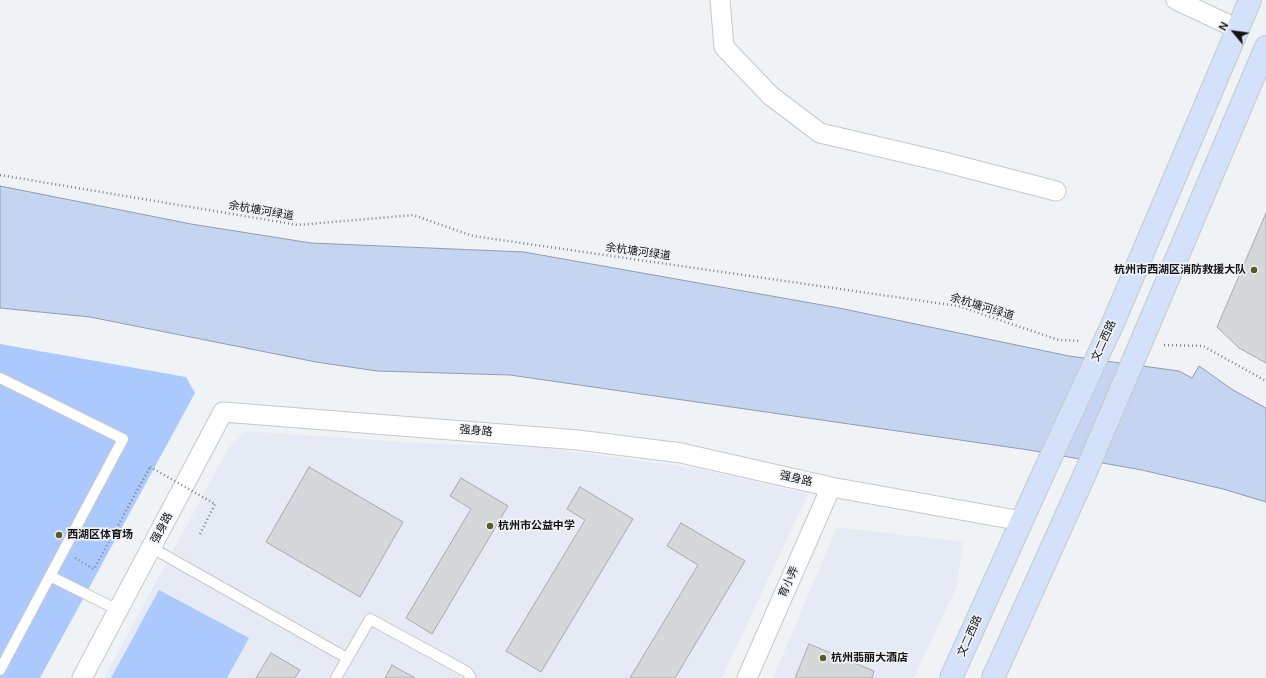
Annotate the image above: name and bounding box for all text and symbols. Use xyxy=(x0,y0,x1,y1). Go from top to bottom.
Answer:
north arrow xyxy=(1214,12,1254,52)
text: N xyxy=(1215,19,1232,33)
street label: 余杭塘河绿道 xyxy=(227,199,295,223)
street label: 余杭塘河绿道 xyxy=(604,241,672,263)
place label: 杭州市西湖区消防救援大队 xyxy=(1114,263,1246,277)
marker: 杭州市西湖区消防救援大队 xyxy=(1249,265,1259,275)
street label: 余杭塘河绿道 xyxy=(949,291,1015,323)
street label: 文二西路 xyxy=(1089,318,1119,364)
street label: 强身路 xyxy=(459,423,493,439)
street label: 强身路 xyxy=(778,469,814,489)
street label: 强身路 xyxy=(148,510,176,546)
place label: 杭州市公益中学 xyxy=(498,519,575,533)
marker: 杭州市公益中学 xyxy=(485,521,495,531)
place label: 西湖区体育场 xyxy=(67,528,133,542)
marker: 西湖区体育场 xyxy=(54,530,64,540)
street label: 育小弄 xyxy=(776,564,802,600)
street label: 文二西路 xyxy=(955,613,985,659)
place label: 杭州翡丽大酒店 xyxy=(831,651,908,665)
marker: 杭州翡丽大酒店 xyxy=(818,653,828,663)

